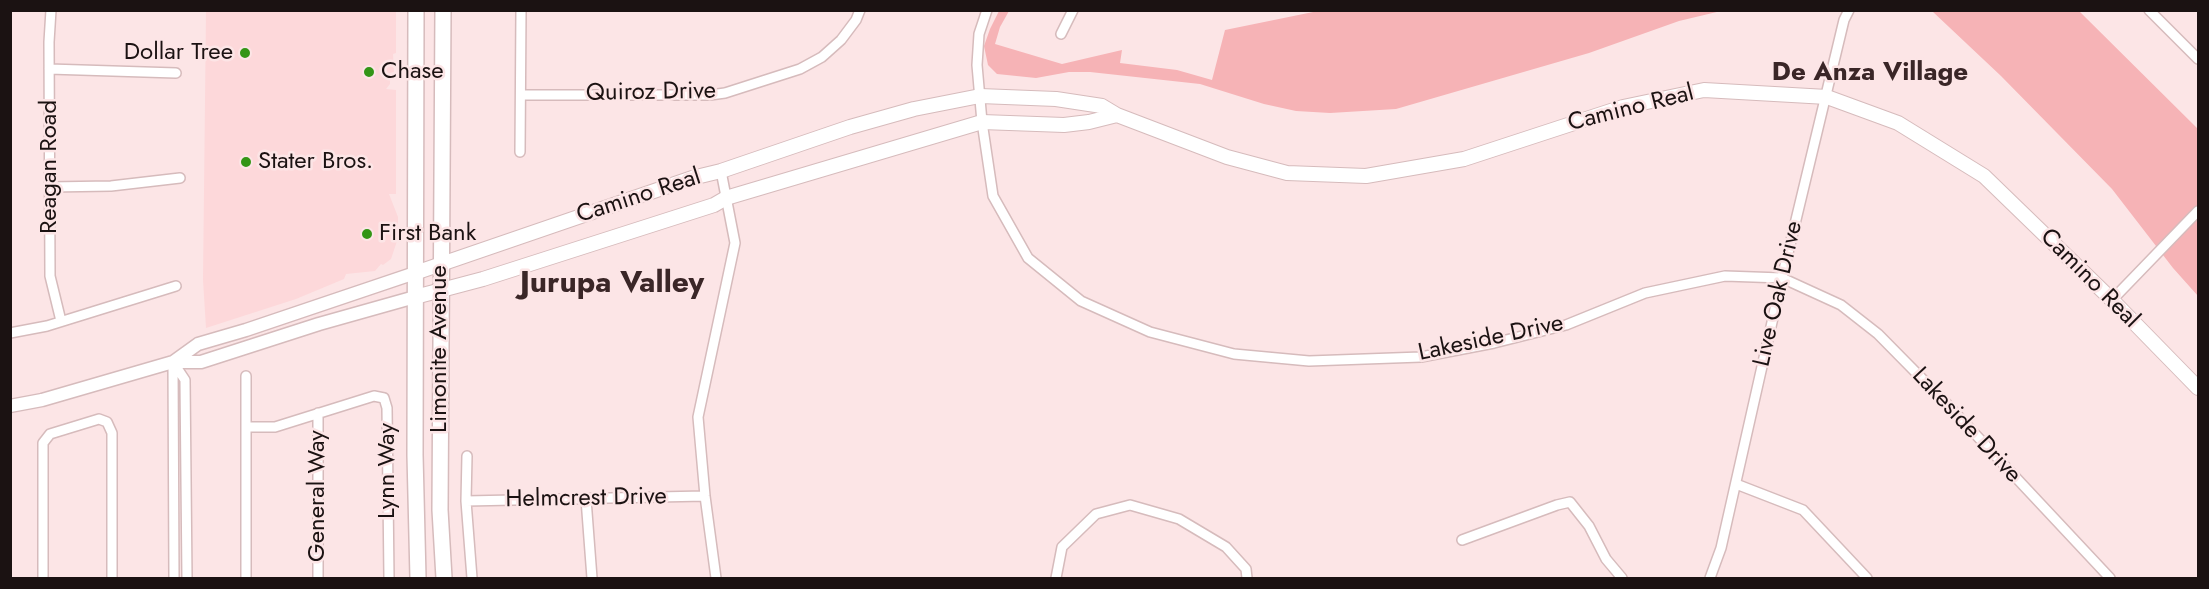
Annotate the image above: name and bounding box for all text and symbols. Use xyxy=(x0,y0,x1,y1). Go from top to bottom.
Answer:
place label: Dollar Tree xyxy=(124,39,233,67)
marker: Dollar Tree xyxy=(238,46,252,60)
place label: Chase xyxy=(381,58,444,86)
district label: De Anza Village xyxy=(1772,58,1968,90)
marker: Chase xyxy=(362,65,376,79)
street label: Quiroz Drive xyxy=(586,77,716,109)
street label: Camino Real xyxy=(1565,79,1697,139)
street label: Reagan Road xyxy=(36,100,64,234)
place label: Stater Bros. xyxy=(258,148,373,176)
marker: Stater Bros. xyxy=(239,155,253,169)
street label: Camino Real xyxy=(573,163,705,231)
street label: Live Oak Drive xyxy=(1748,218,1810,370)
place label: First Bank xyxy=(379,220,476,248)
street label: Camino Real xyxy=(2033,223,2145,335)
marker: First Bank xyxy=(360,227,374,241)
street label: Limonite Avenue xyxy=(426,265,454,433)
district label: Jurupa Valley xyxy=(520,267,704,303)
street label: Lakeside Drive xyxy=(1416,310,1566,368)
street label: Lakeside Drive xyxy=(1905,362,2027,490)
street label: Lynn Way xyxy=(374,423,402,519)
street label: General Way xyxy=(304,430,332,562)
street label: Helmcrest Drive xyxy=(505,483,667,515)

